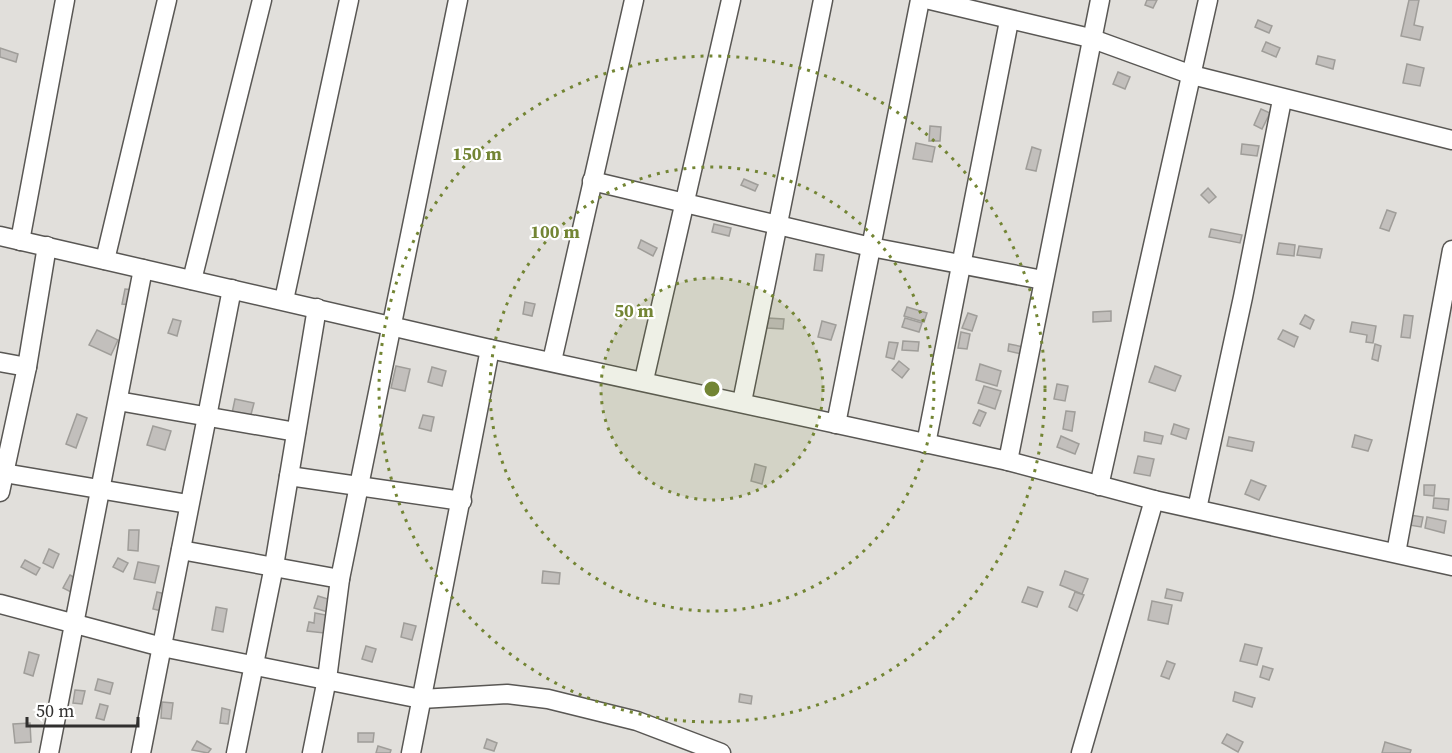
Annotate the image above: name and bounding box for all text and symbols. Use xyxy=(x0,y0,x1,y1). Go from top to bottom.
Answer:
text: 150 m xyxy=(452,141,502,166)
text: 100 m xyxy=(530,219,580,244)
text: 50 m xyxy=(614,298,654,323)
centre of rings xyxy=(702,379,722,399)
scale bar xyxy=(27,690,138,728)
text: 50 m xyxy=(36,698,74,723)

